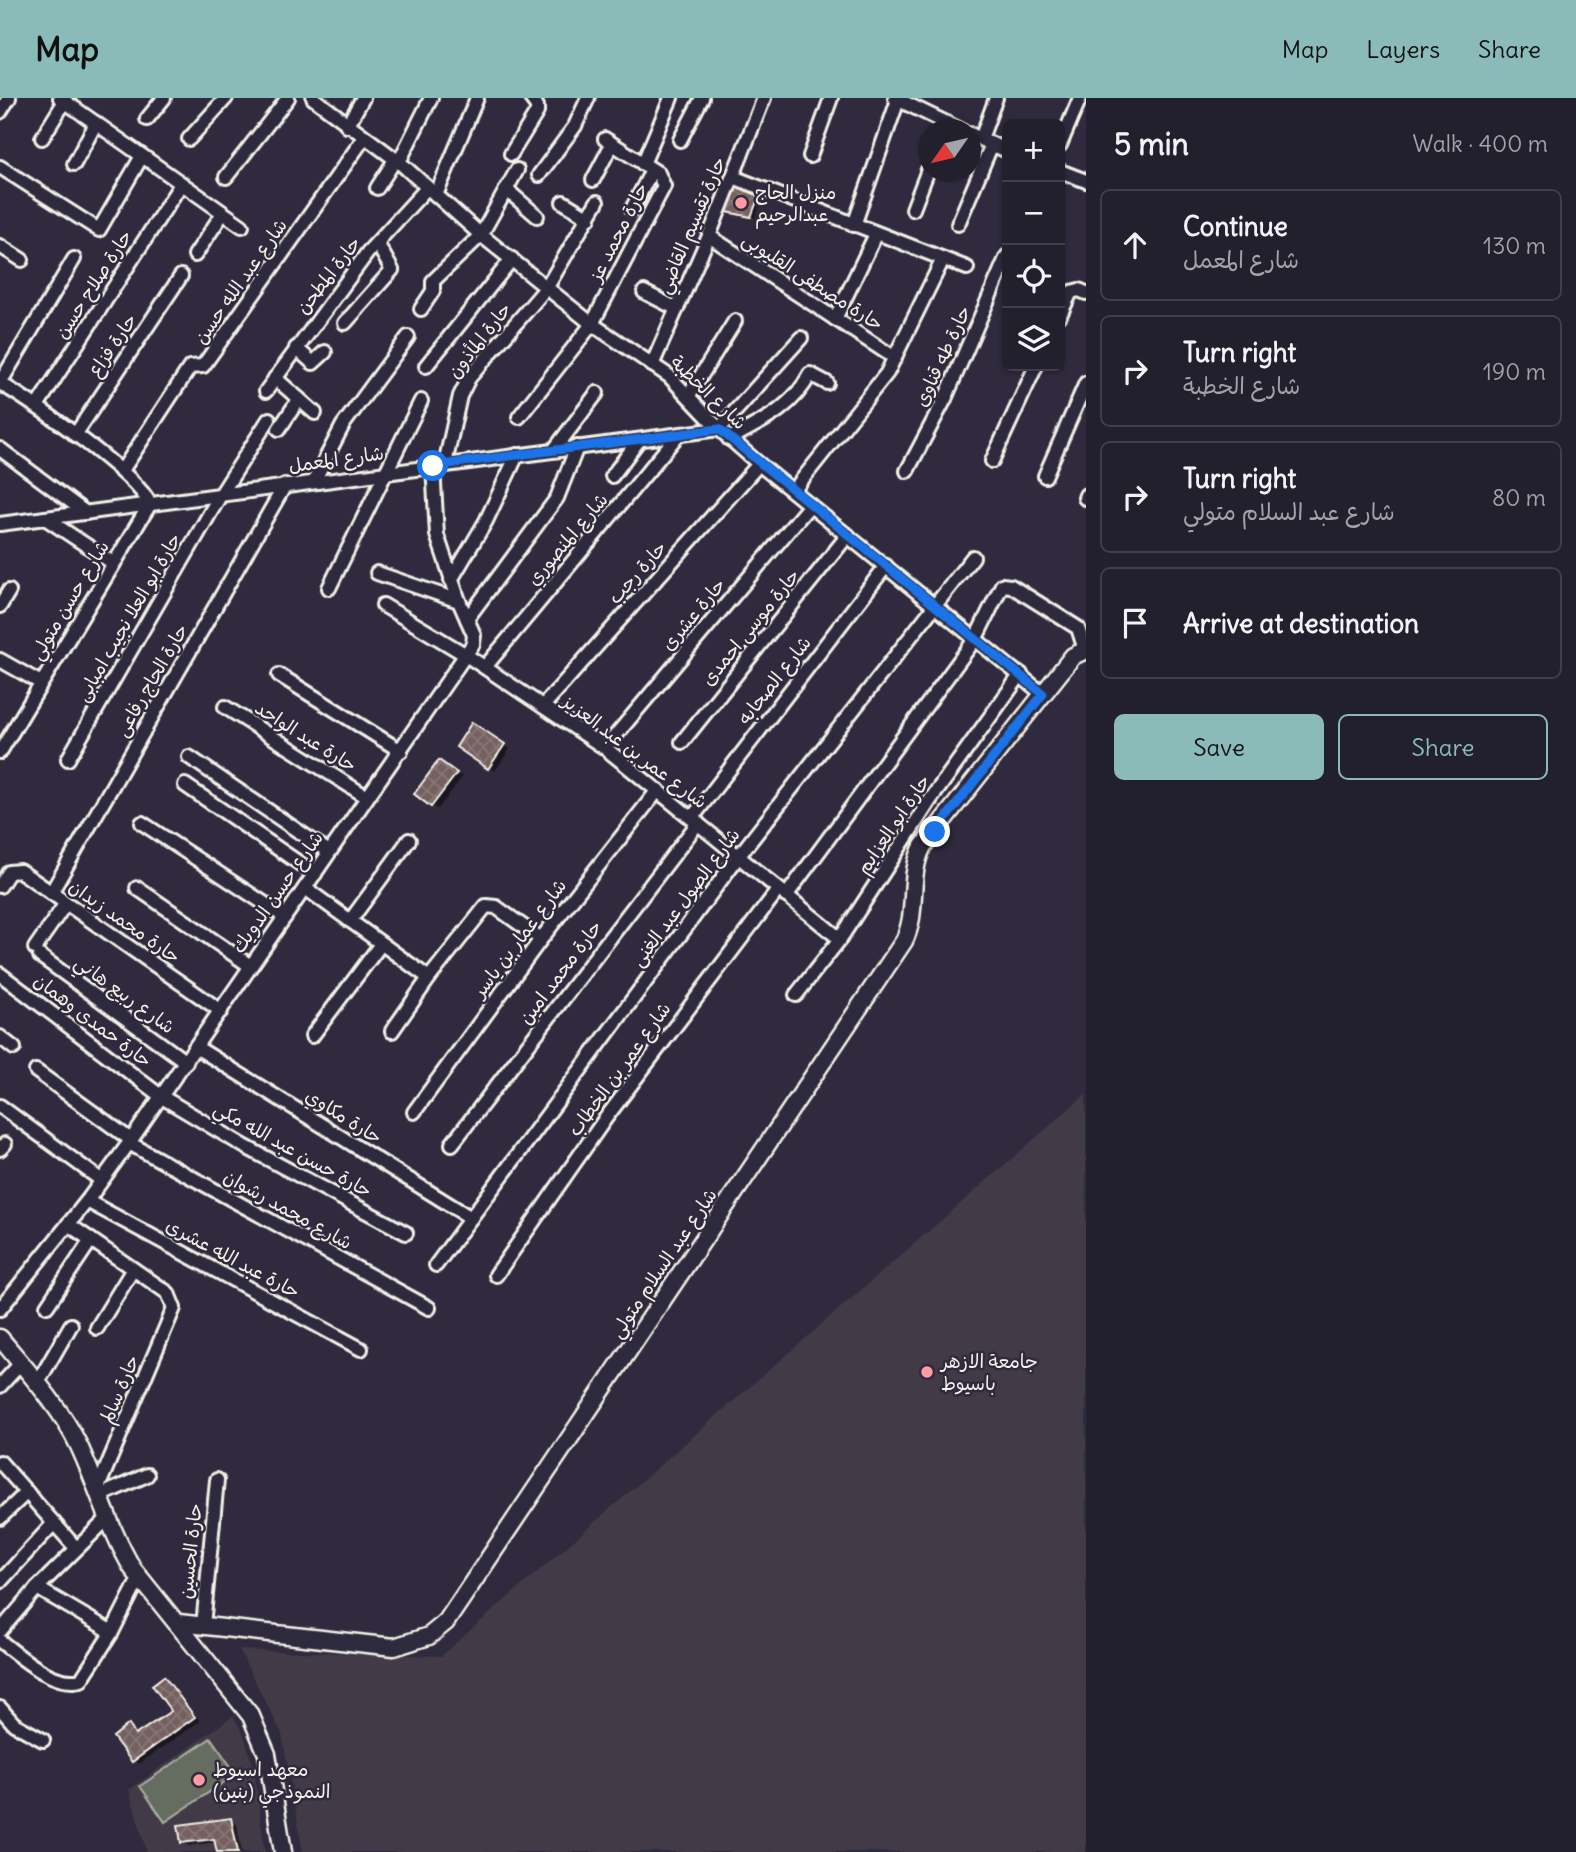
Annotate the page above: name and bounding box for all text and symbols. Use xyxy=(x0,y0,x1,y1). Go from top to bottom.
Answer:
text: Map xyxy=(35,28,99,70)
text: Map xyxy=(1282,34,1328,64)
text: Layers xyxy=(1366,34,1440,64)
text: Share xyxy=(1478,34,1541,64)
north arrow xyxy=(918,119,981,182)
map controls xyxy=(1002,119,1065,371)
button: + xyxy=(1002,119,1065,182)
text: 5 min xyxy=(1114,125,1189,163)
text: Walk · 400 m xyxy=(1413,129,1548,158)
street label: حارة تقسيم القاضي xyxy=(651,153,735,299)
street label: حارة محمد عز xyxy=(582,178,653,287)
place label: منزل الحاج عبدالرحيم xyxy=(755,180,836,229)
button: − xyxy=(1002,182,1065,245)
marker: منزل الحاج عبدالرحيم xyxy=(733,195,749,211)
text: Continue xyxy=(1183,210,1288,243)
street label: شارع عبد الله حسن xyxy=(188,214,294,349)
street label: حارة صلاح حسن xyxy=(49,225,138,343)
street label: حارة مصطفى القليوبى xyxy=(737,226,888,336)
icon: ahead xyxy=(1116,226,1154,264)
street label: حارة المطحن xyxy=(290,231,366,319)
text: 130 m xyxy=(1483,231,1546,260)
button: locate xyxy=(1002,245,1065,308)
text: شارع المعمل xyxy=(1183,245,1299,274)
street label: حارة المأذون xyxy=(442,297,516,383)
street label: حارة طه قناوى xyxy=(908,302,976,410)
button: layers xyxy=(1002,308,1065,371)
street label: حارة فزاع xyxy=(82,309,144,382)
text: Turn right xyxy=(1183,336,1296,369)
street label: شارع الخطبة xyxy=(664,350,752,436)
icon: right xyxy=(1116,352,1154,390)
text: 190 m xyxy=(1483,357,1546,386)
text: شارع الخطبة xyxy=(1183,371,1300,400)
street label: شارع المعمل xyxy=(287,440,385,480)
route start xyxy=(417,450,448,481)
text: Turn right xyxy=(1183,462,1296,495)
icon: right xyxy=(1116,478,1154,516)
text: 80 m xyxy=(1492,483,1546,512)
street label: شارع المنصوري xyxy=(521,488,615,592)
text: شارع عبد السلام متولي xyxy=(1183,497,1395,526)
street label: حارة ابو العلا نجيب امبابى xyxy=(70,528,187,706)
street label: شارع حسن متولي xyxy=(24,536,118,667)
street label: حارة رجب xyxy=(602,536,672,608)
street label: حارة موسى احمدى xyxy=(695,564,805,691)
street label: حارة عشرى xyxy=(656,573,730,655)
icon: arrive xyxy=(1116,604,1154,642)
text: Arrive at destination xyxy=(1183,607,1419,640)
street label: حارة الحاج رفاعى xyxy=(109,619,194,741)
street label: شارع الصحابه xyxy=(732,631,818,730)
street label: شارع عمر بن عبد العزيز xyxy=(555,687,712,815)
street label: حارة عبد الواحد xyxy=(250,695,361,778)
button: Save xyxy=(1114,714,1324,780)
button: Share xyxy=(1338,714,1548,780)
street label: حارة ابو العزايم xyxy=(851,769,938,880)
route end xyxy=(919,816,950,847)
street label: شارع الصول عبد الغنى xyxy=(625,823,747,972)
street label: شارع حسن الدويك xyxy=(226,826,330,959)
street label: حارة محمد زيدان xyxy=(65,874,185,968)
street label: شارع عمار بن ياسر xyxy=(465,874,573,1005)
street label: حارة محمد امين xyxy=(513,915,607,1029)
street label: شارع ربيع هاني xyxy=(67,950,180,1042)
street label: حارة حمدى وهمان xyxy=(29,968,157,1073)
street label: شارع عمر بن الخطاب xyxy=(562,997,677,1142)
street label: حارة مكاوي xyxy=(300,1083,387,1151)
street label: حارة حسن عبد الله مكي xyxy=(207,1096,376,1207)
street label: شارع محمد رشوان xyxy=(219,1164,357,1256)
street label: شارع عبد السلام متولي xyxy=(604,1184,726,1345)
street label: حارة عبد الله عشرى xyxy=(162,1213,304,1303)
place label: جامعة الازهر باسيوط xyxy=(939,1349,1038,1395)
street label: حارة سالم xyxy=(94,1351,147,1428)
marker: جامعة الازهر باسيوط xyxy=(919,1364,935,1380)
street label: حارة الحسين xyxy=(173,1502,207,1600)
place label: معهد اسيوط النموذجي (بنين) xyxy=(213,1757,330,1808)
marker: معهد اسيوط النموذجي (بنين) xyxy=(191,1772,207,1788)

